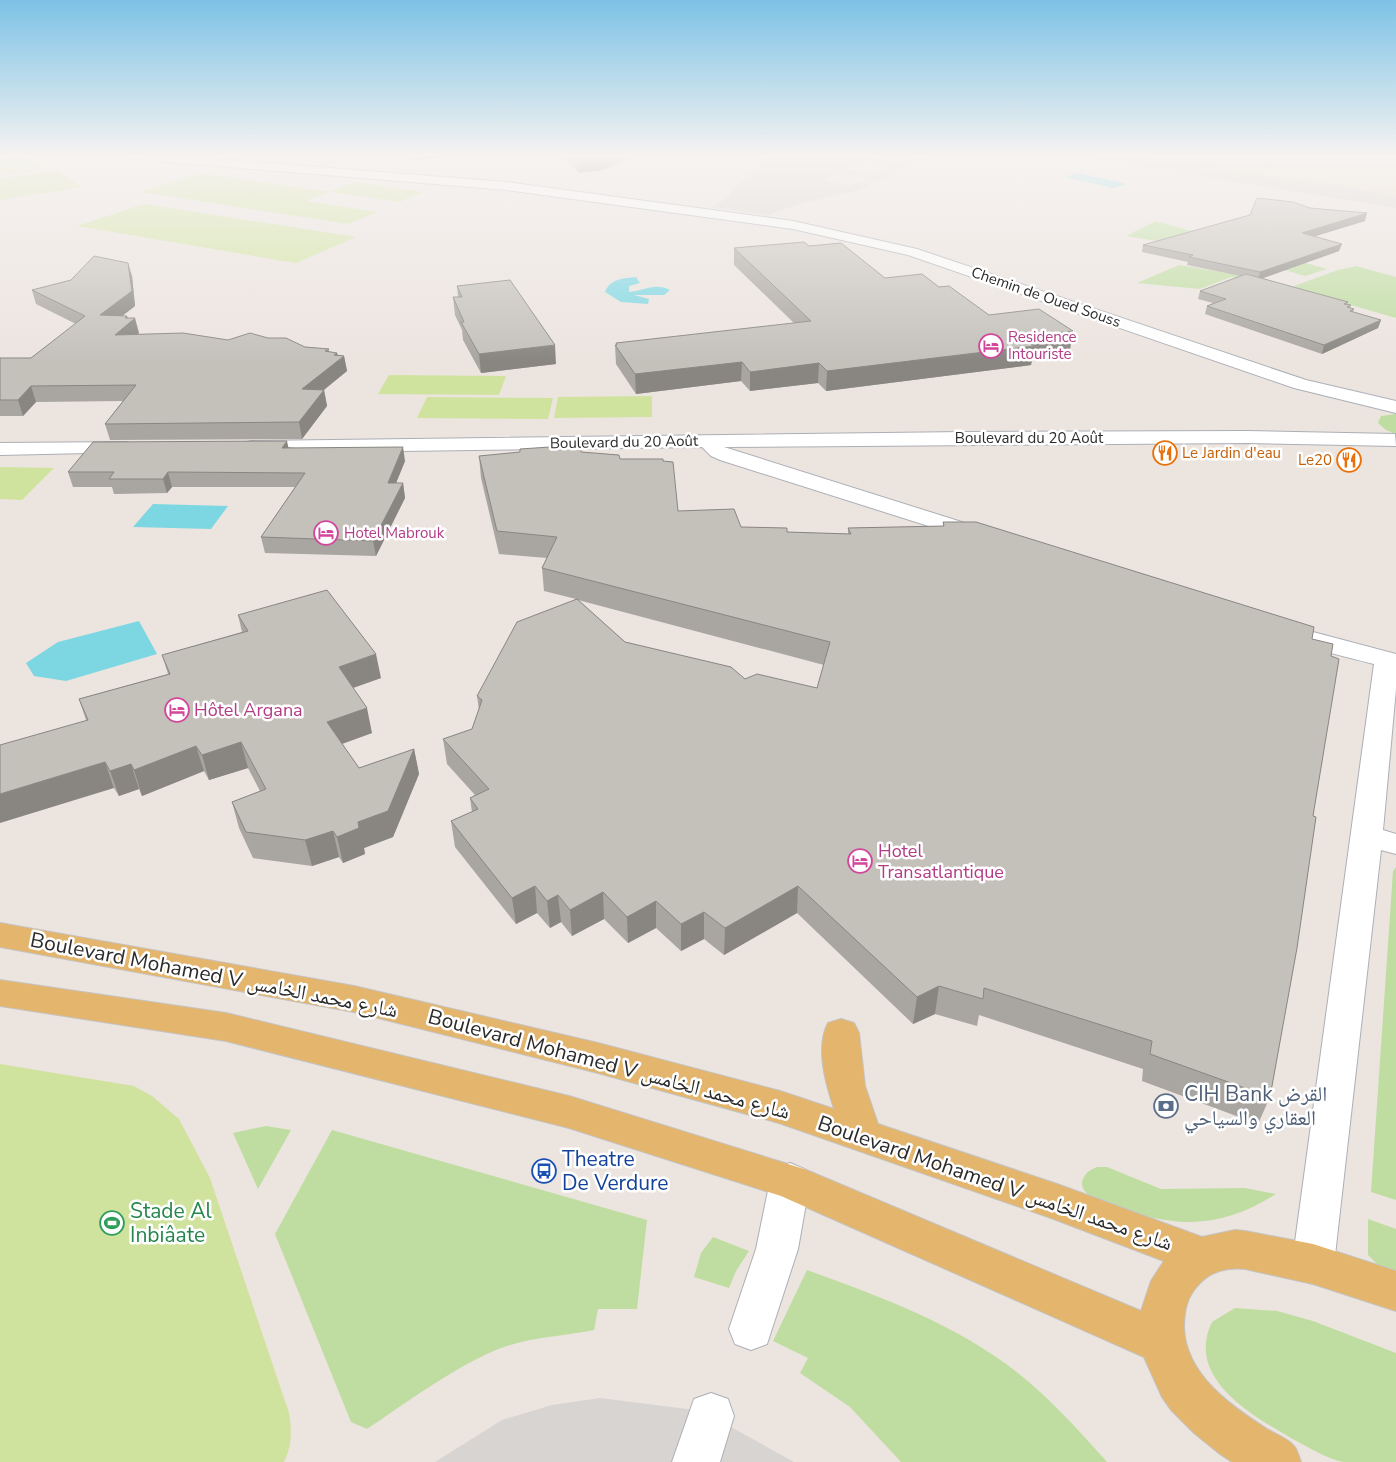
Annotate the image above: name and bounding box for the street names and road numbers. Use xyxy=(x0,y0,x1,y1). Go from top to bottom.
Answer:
street label: Chemin de Oued Souss xyxy=(969,262,1123,332)
street label: Boulevard du 20 Août xyxy=(955,428,1104,448)
street label: Boulevard du 20 Août xyxy=(550,431,699,453)
street label: Boulevard Mohamed V شارع محمد الخامس xyxy=(28,926,400,1024)
street label: Boulevard Mohamed V شارع محمد الخامس xyxy=(425,1002,793,1126)
street label: Boulevard Mohamed V شارع محمد الخامس xyxy=(814,1109,1176,1257)

